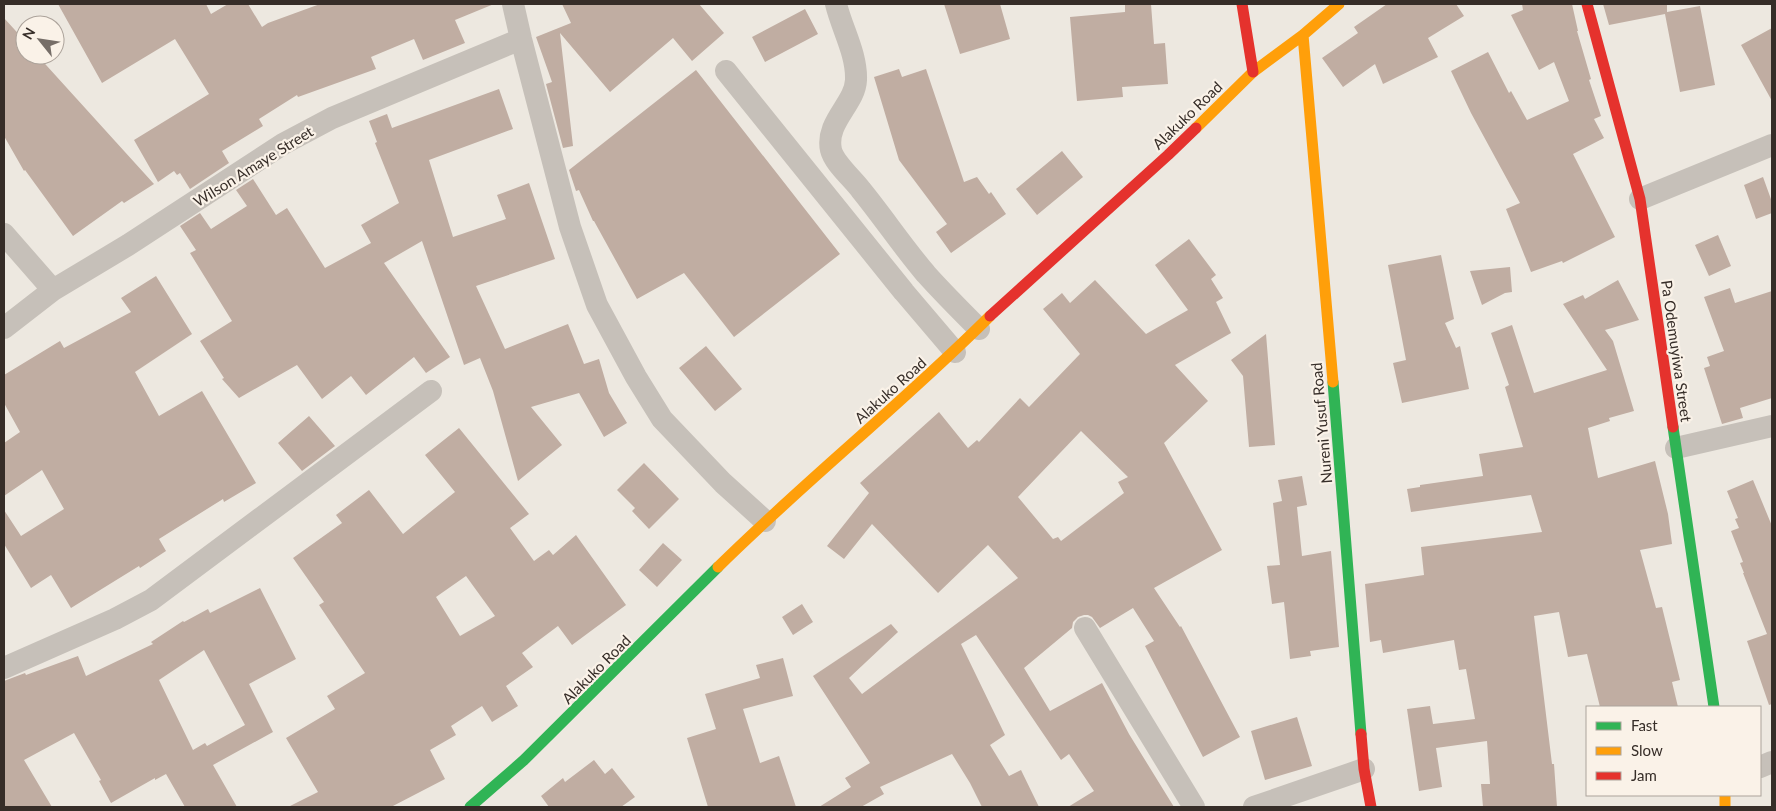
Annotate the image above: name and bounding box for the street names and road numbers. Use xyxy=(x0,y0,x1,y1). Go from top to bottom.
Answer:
street label: Alakuko Road xyxy=(1148,77,1226,153)
street label: Wilson Amaye Street xyxy=(190,122,317,210)
street label: Pa Odemuyiwa Street xyxy=(1658,279,1696,424)
street label: Alakuko Road xyxy=(851,353,929,427)
street label: Nureni Yusuf Road xyxy=(1307,362,1335,484)
street label: Alakuko Road xyxy=(558,631,634,707)

